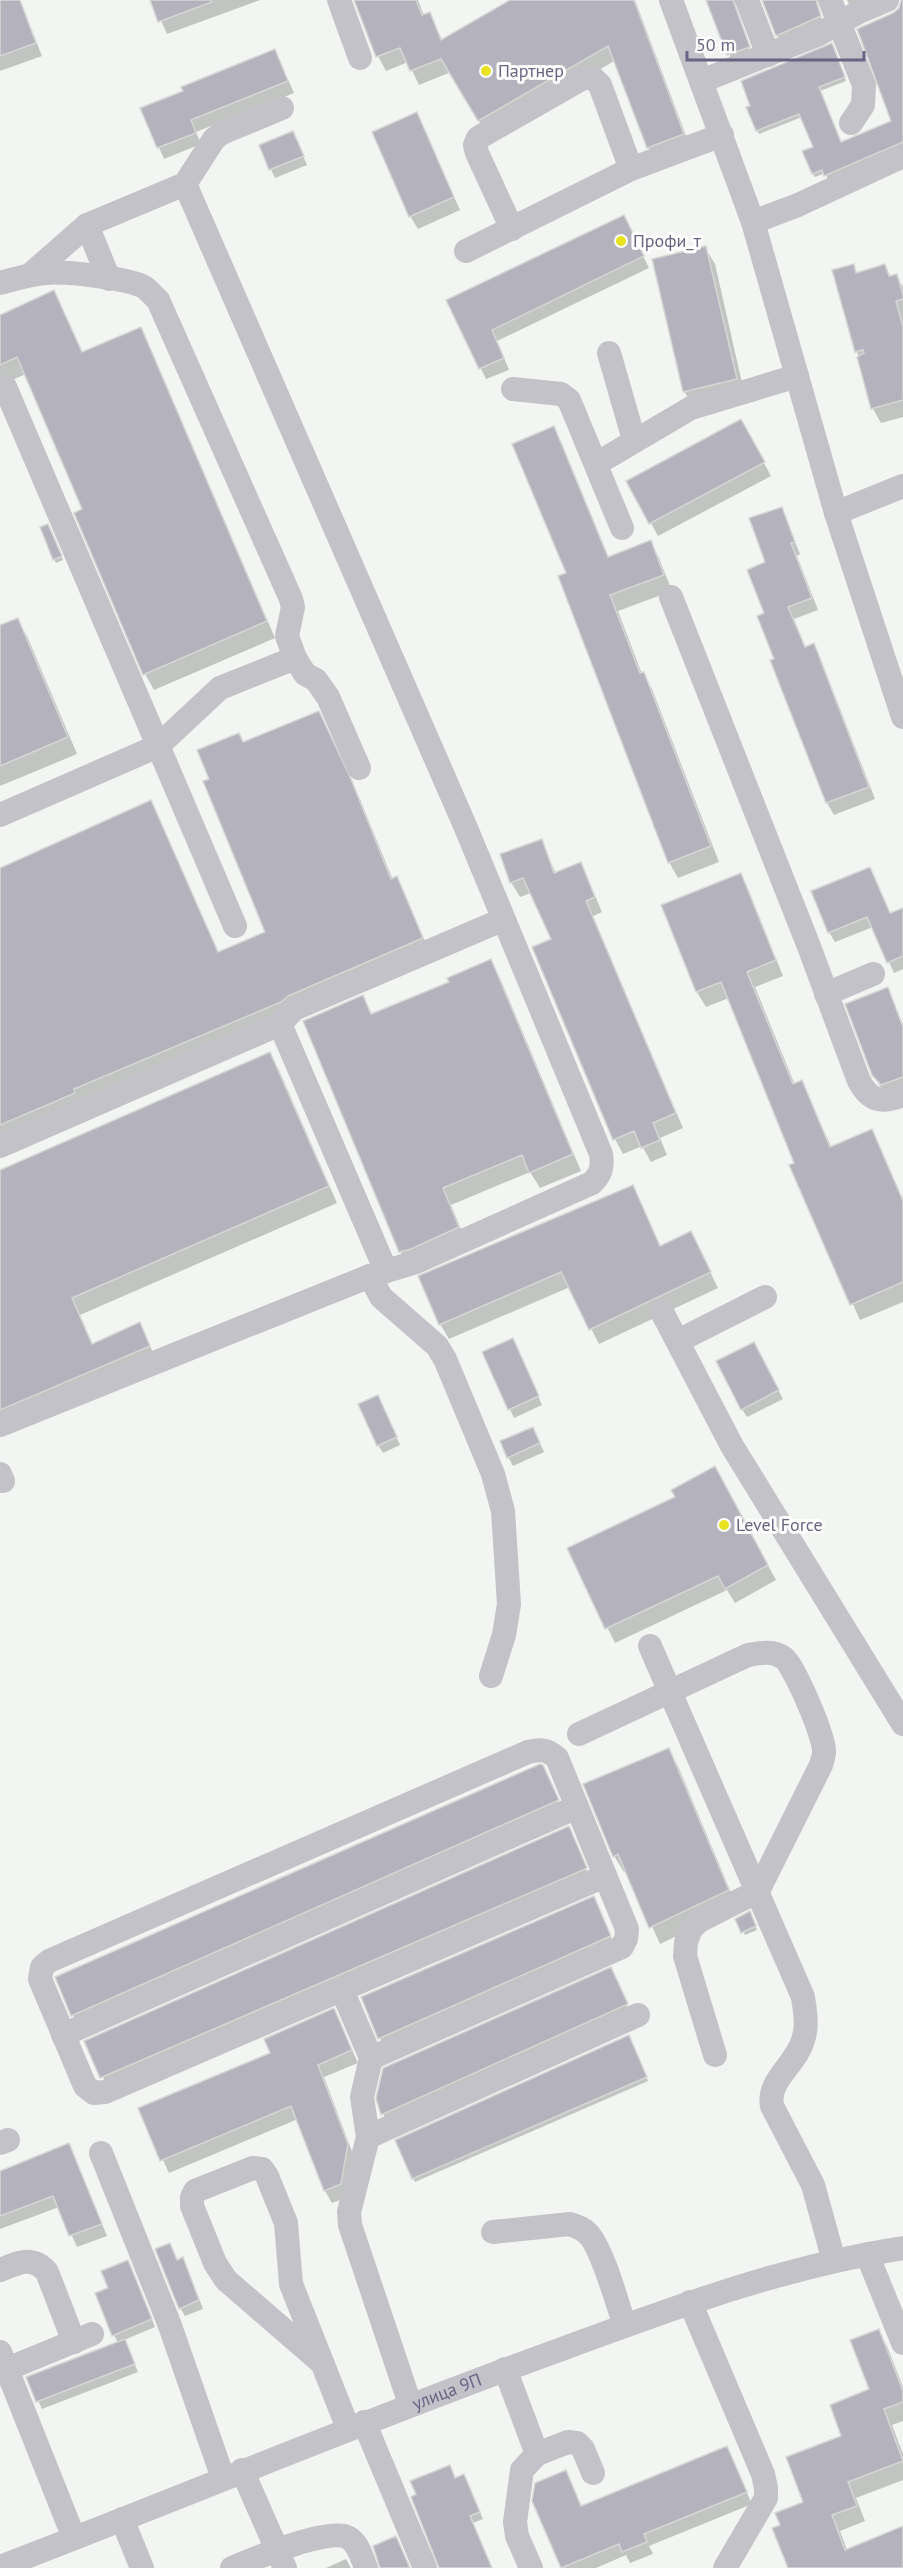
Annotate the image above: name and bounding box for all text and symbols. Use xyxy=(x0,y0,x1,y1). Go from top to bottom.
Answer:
scale bar xyxy=(687,24,864,62)
text: 50 m xyxy=(696,33,735,56)
place label: Партнер xyxy=(498,59,564,82)
marker: Партнер xyxy=(479,64,493,78)
place label: Профи_т xyxy=(633,229,702,252)
marker: Профи_т xyxy=(614,234,628,248)
place label: Level Force xyxy=(736,1513,823,1536)
marker: Level Force xyxy=(717,1518,731,1532)
street label: улица 9П xyxy=(409,2368,485,2415)

